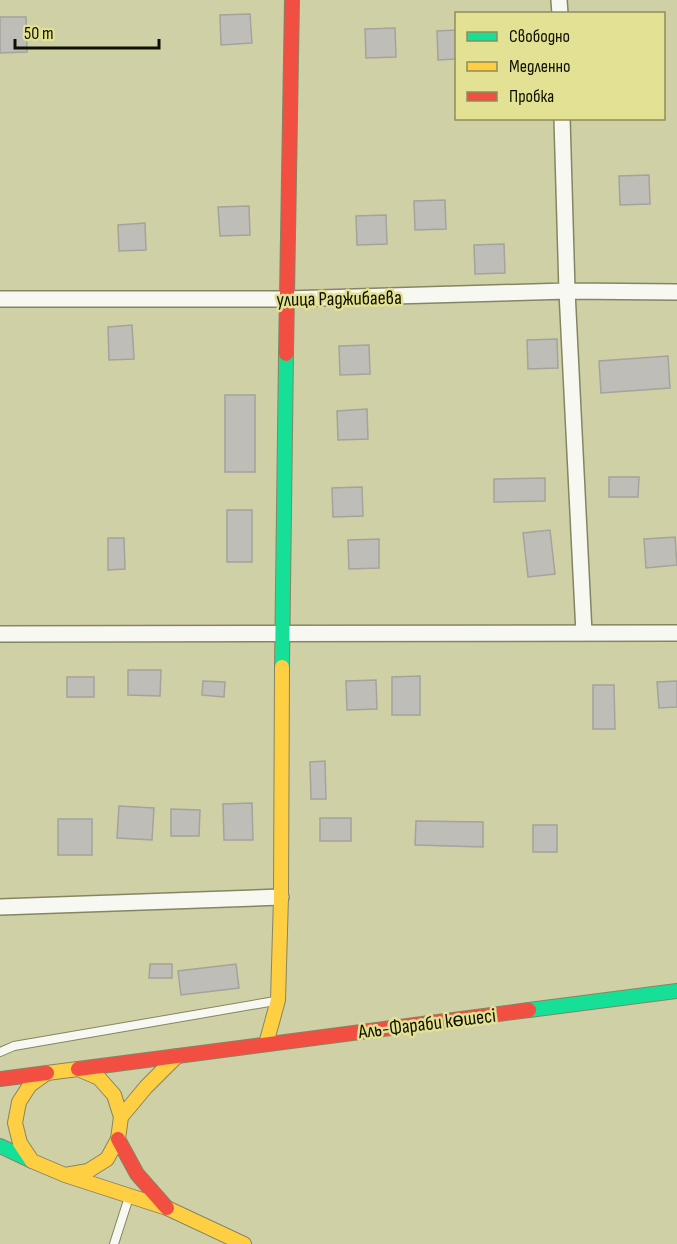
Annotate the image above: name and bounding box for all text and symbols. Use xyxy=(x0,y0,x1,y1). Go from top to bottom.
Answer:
scale bar xyxy=(15,12,159,50)
legend xyxy=(455,12,665,120)
text: 50 m xyxy=(24,23,54,44)
text: Свободно xyxy=(509,26,570,47)
text: Медленно xyxy=(509,56,571,77)
text: Пробка xyxy=(509,86,554,107)
street label: улица Раджибаева xyxy=(276,286,402,312)
street label: Аль-Фараби көшесі xyxy=(356,1004,497,1044)

